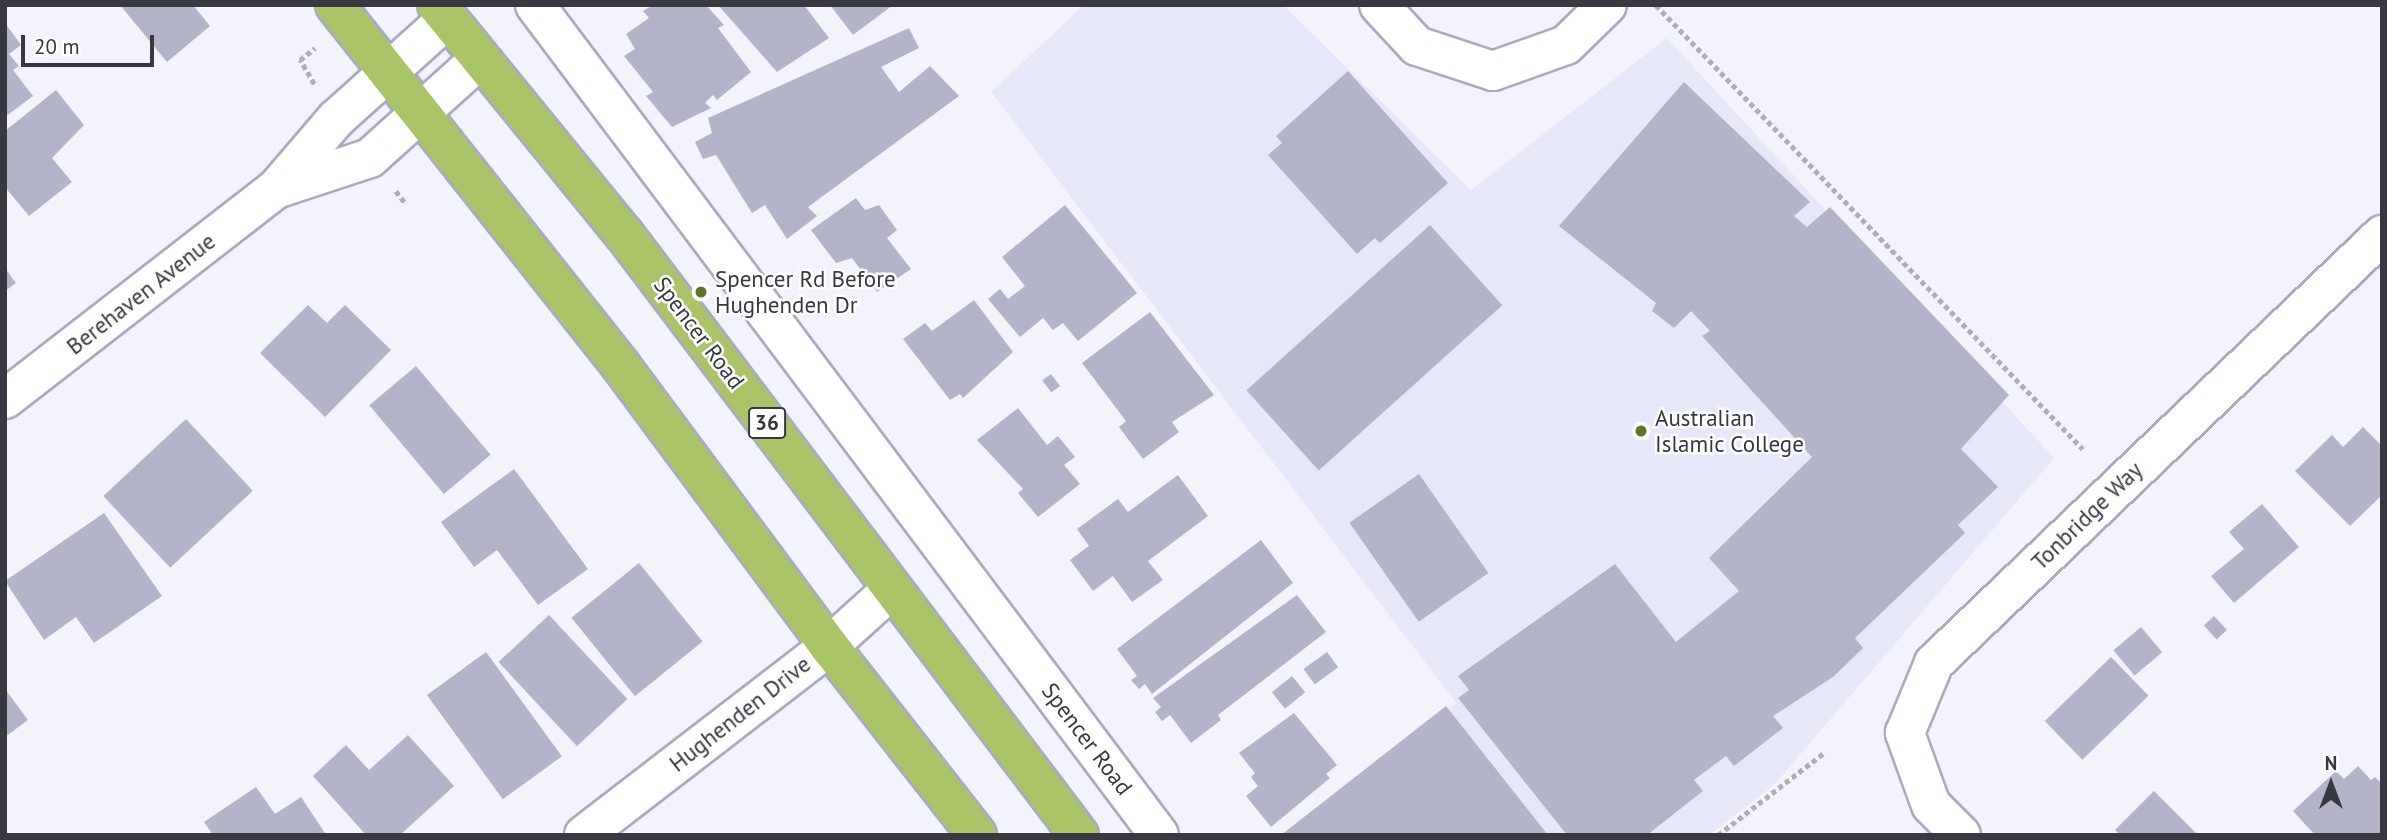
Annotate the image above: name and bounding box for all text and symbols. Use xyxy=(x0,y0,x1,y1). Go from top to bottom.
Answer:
scale bar xyxy=(24,21,158,65)
text: 20 m xyxy=(34,33,80,60)
street label: Berehaven Avenue xyxy=(61,227,221,361)
place label: Spencer Rd Before Hughenden Dr xyxy=(715,265,896,319)
street label: Spencer Road xyxy=(648,272,750,394)
marker: Spencer Rd Before Hughenden Dr xyxy=(693,284,709,300)
place label: Australian Islamic College xyxy=(1655,404,1804,458)
road number: 36 xyxy=(748,406,786,440)
marker: Australian Islamic College xyxy=(1633,423,1649,439)
street label: Tonbridge Way xyxy=(2026,456,2148,576)
street label: Hughenden Drive xyxy=(664,650,816,778)
street label: Spencer Road xyxy=(1036,678,1138,800)
north arrow xyxy=(2296,749,2366,819)
text: N xyxy=(2325,751,2337,775)

